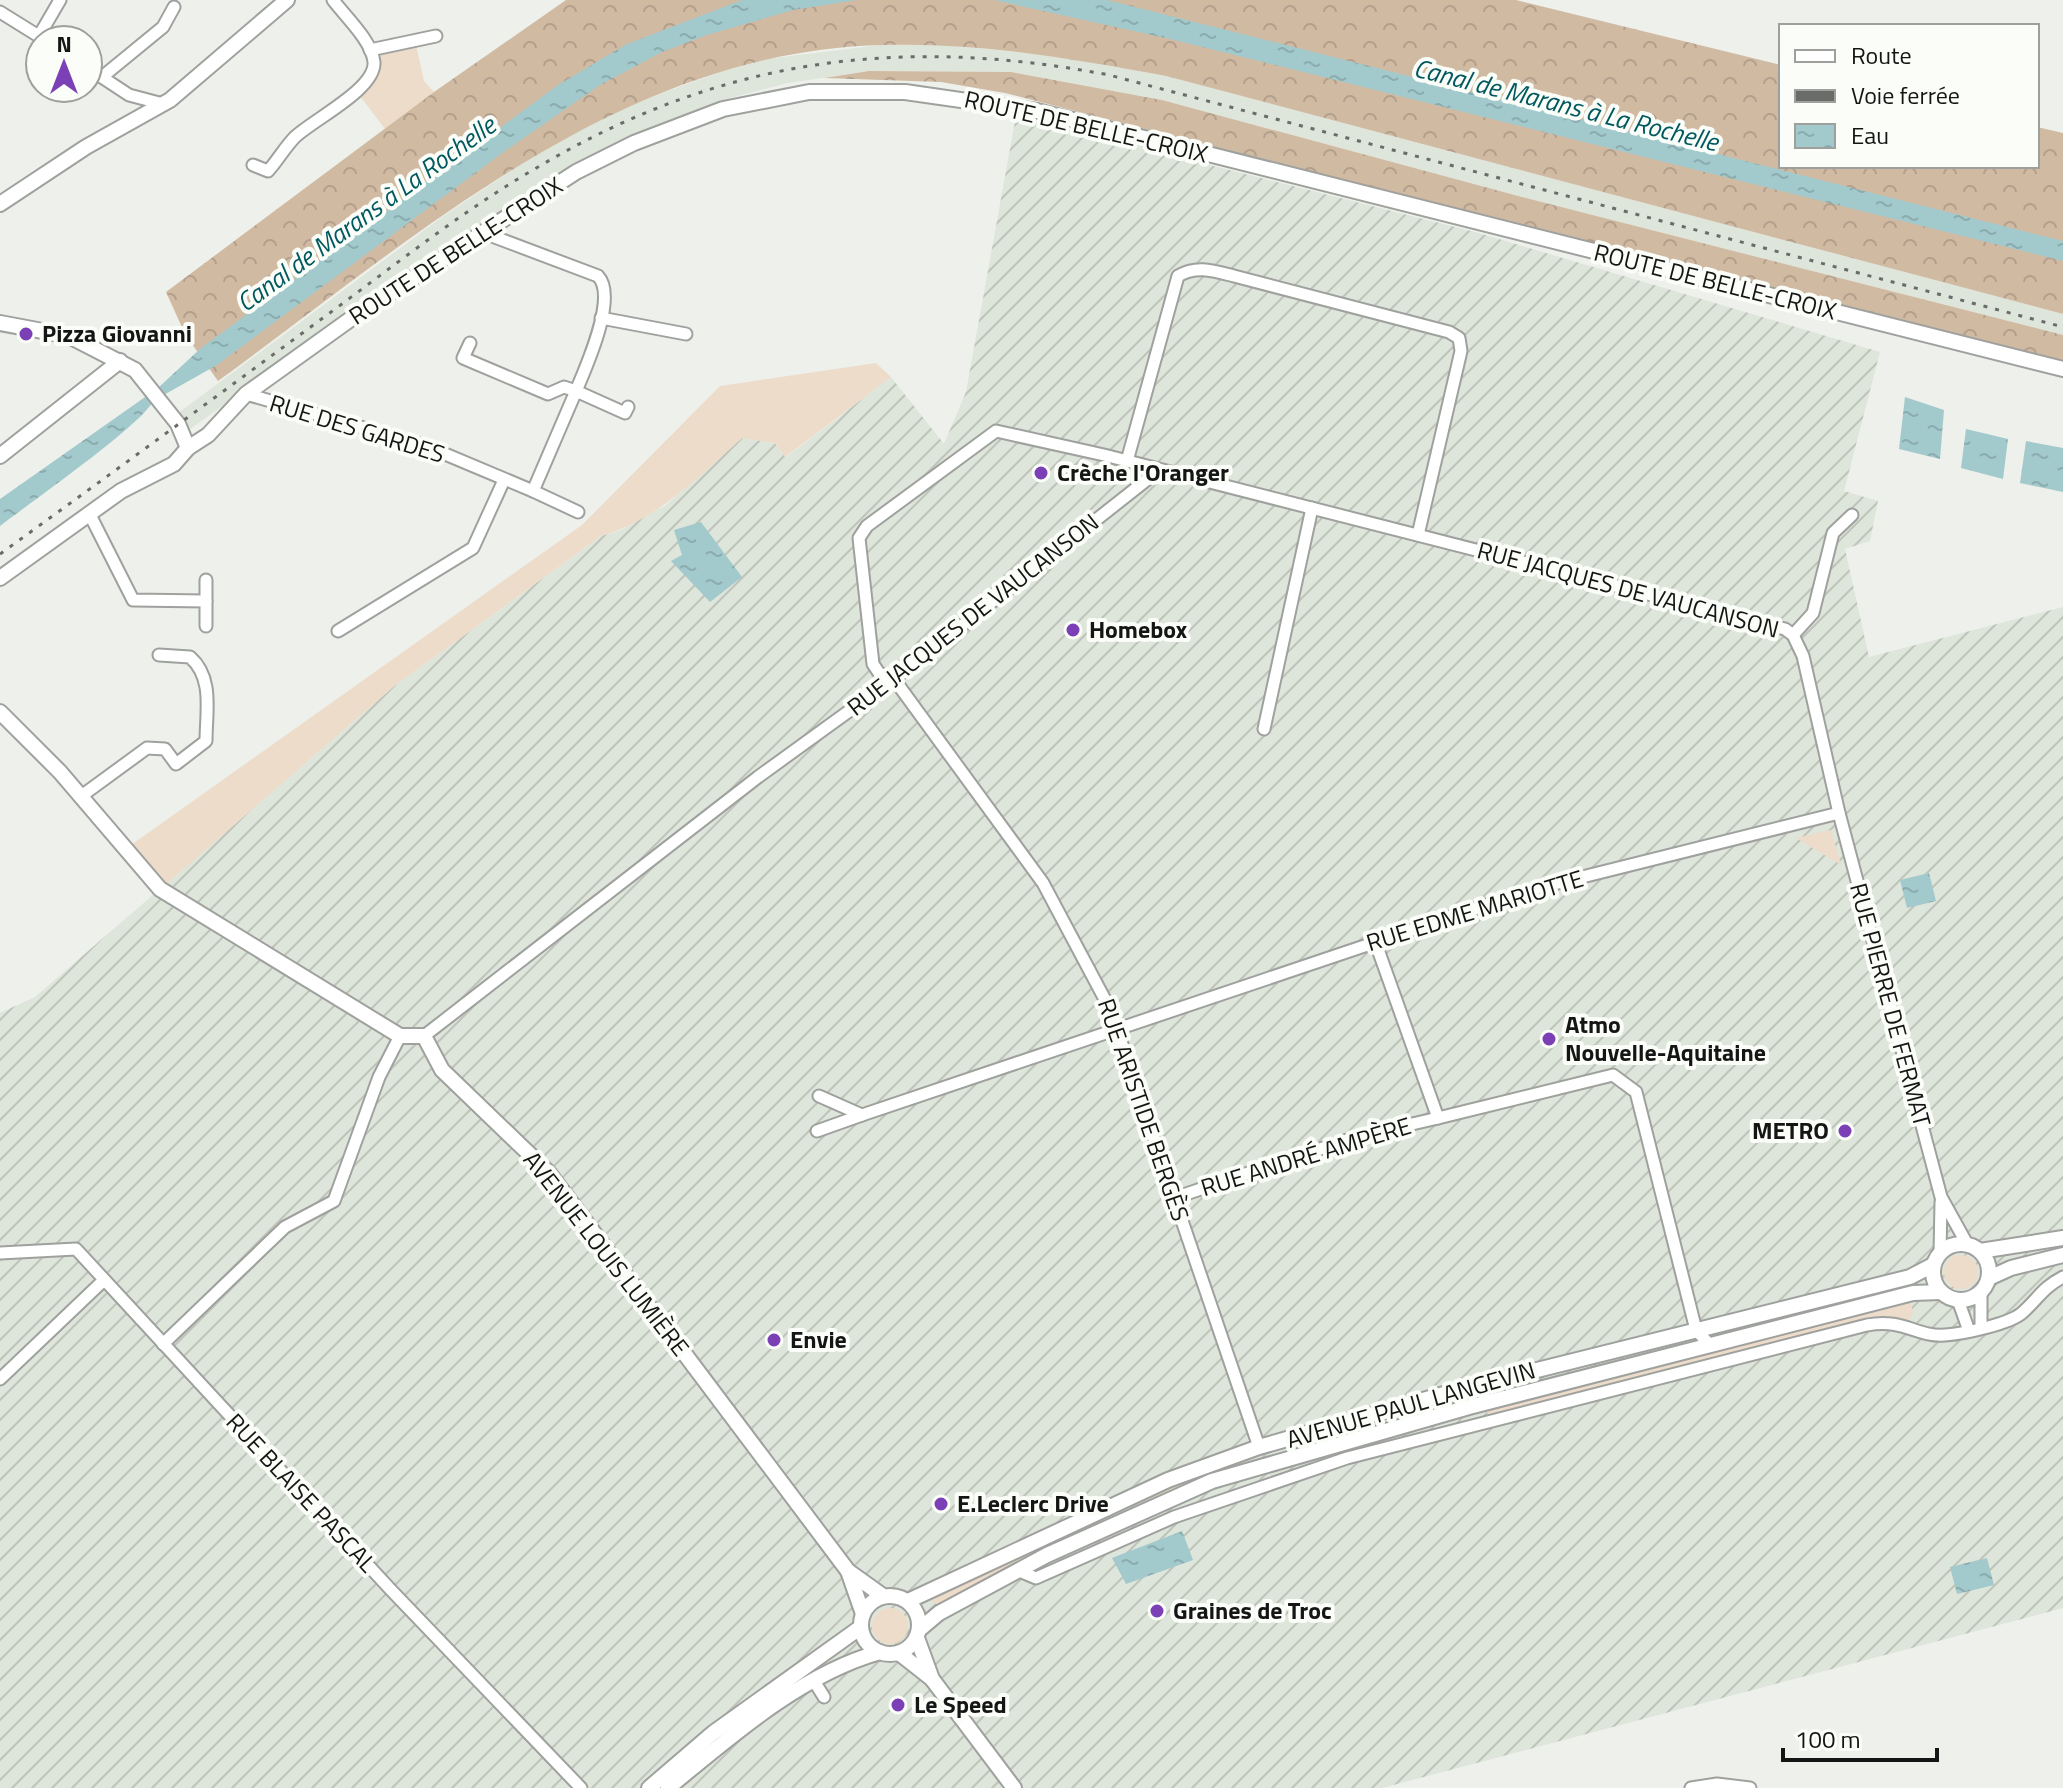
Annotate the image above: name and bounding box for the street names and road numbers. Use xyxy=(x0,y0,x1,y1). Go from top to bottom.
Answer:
street label: ROUTE DE BELLE-CROIX xyxy=(961,81,1211,172)
street label: ROUTE DE BELLE-CROIX xyxy=(341,167,570,333)
street label: ROUTE DE BELLE-CROIX xyxy=(1590,233,1840,329)
street label: RUE DES GARDES xyxy=(265,384,449,472)
street label: RUE JACQUES DE VAUCANSON xyxy=(839,504,1106,724)
street label: RUE JACQUES DE VAUCANSON xyxy=(1473,531,1783,647)
street label: RUE EDME MARIOTTE xyxy=(1362,860,1588,960)
street label: RUE PIERRE DE FERMAT xyxy=(1841,879,1941,1131)
street label: RUE ARISTIDE BERGÈS xyxy=(1089,994,1199,1226)
street label: RUE ANDRÉ AMPÈRE xyxy=(1196,1107,1415,1205)
street label: AVENUE LOUIS LUMIÈRE xyxy=(515,1143,698,1364)
street label: AVENUE PAUL LANGEVIN xyxy=(1282,1351,1539,1457)
street label: RUE BLAISE PASCAL xyxy=(218,1405,386,1580)

